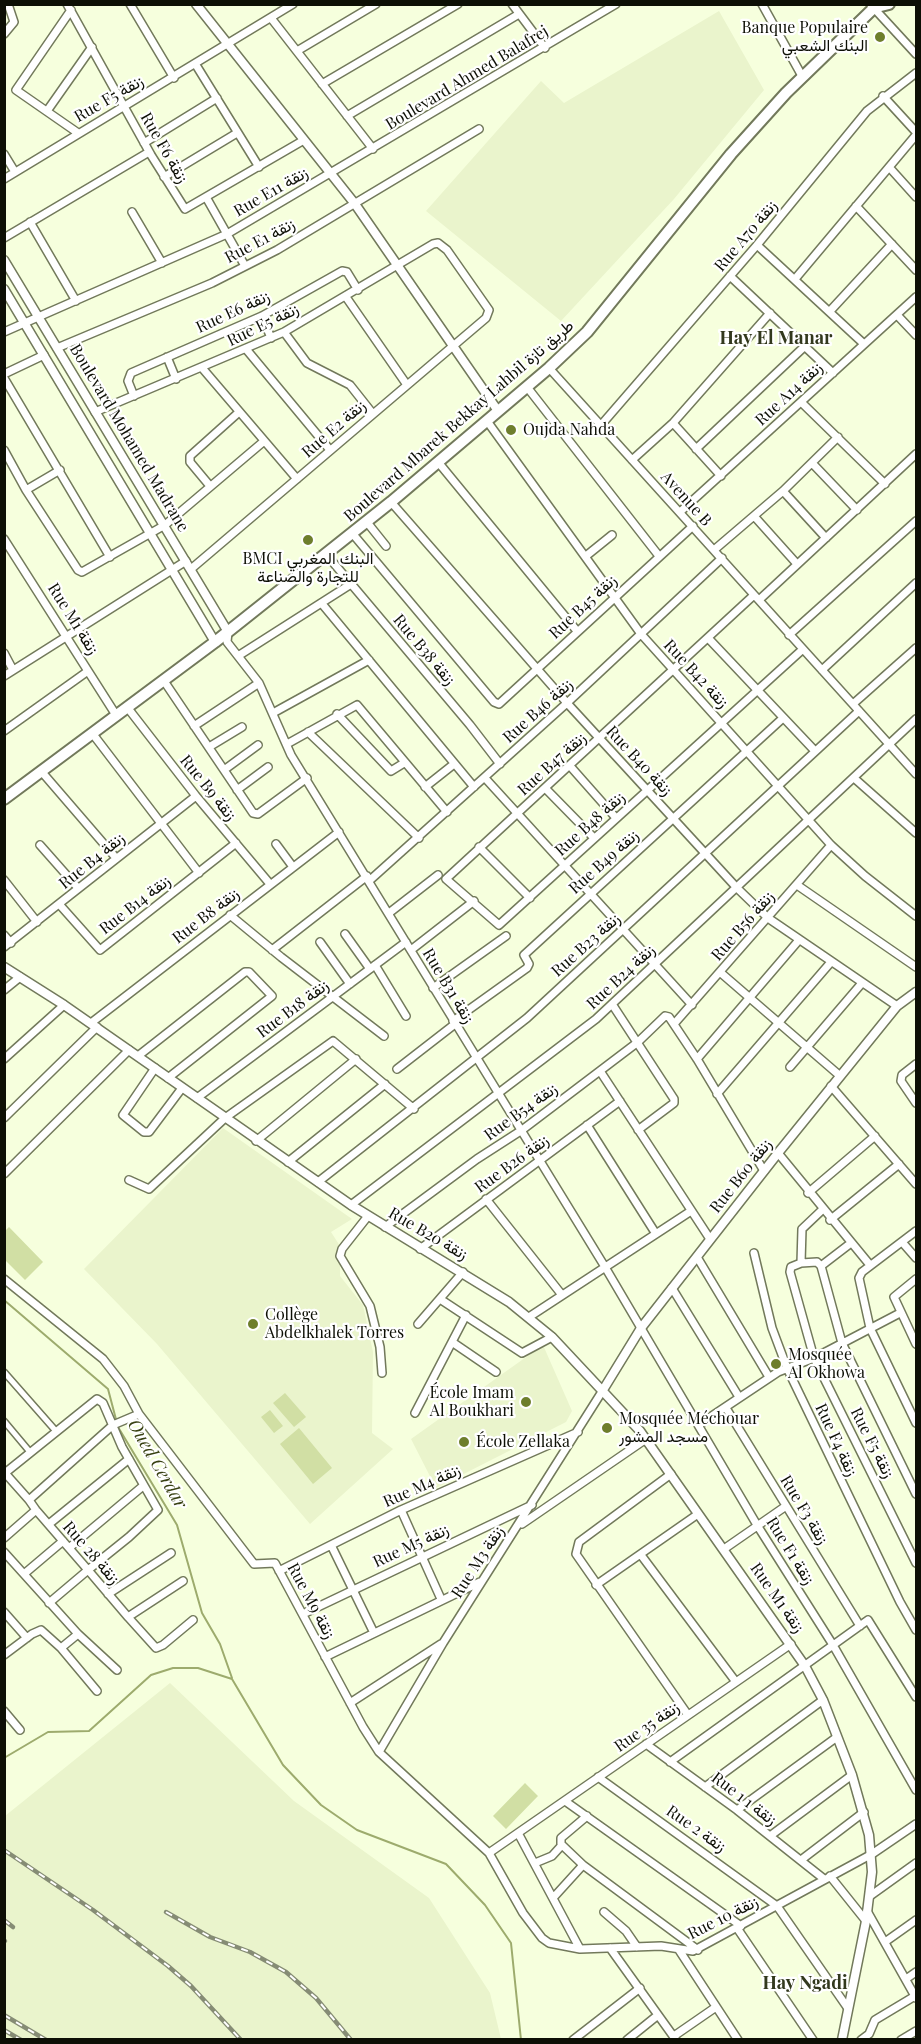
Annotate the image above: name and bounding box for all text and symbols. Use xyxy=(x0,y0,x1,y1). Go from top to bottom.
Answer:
place label: Banque Populaire البنك الشعبي xyxy=(741,18,868,56)
street label: Boulevard Ahmed Balafrej xyxy=(382,22,552,134)
marker: Banque Populaire البنك الشعبي xyxy=(873,30,887,44)
street label: Rue F5 زنقة xyxy=(71,72,147,126)
street label: Rue F6 زنقة xyxy=(136,109,192,187)
street label: Rue E11 زنقة xyxy=(230,163,312,221)
street label: Rue A70 زنقة xyxy=(711,196,781,276)
street label: Rue E1 زنقة xyxy=(222,215,298,267)
street label: Rue E6 زنقة xyxy=(193,287,273,337)
street label: Rue E5 زنقة xyxy=(224,299,302,351)
street label: Boulevard Mbarek Bekkay Lahbil طريق تازة xyxy=(340,316,578,526)
district label: Hay El Manar xyxy=(720,327,832,349)
street label: Boulevard Mohamed Madrane xyxy=(65,341,193,535)
street label: Rue A14 زنقة xyxy=(751,358,827,430)
street label: Rue E2 زنقة xyxy=(298,396,370,462)
place label: Oujda Nahda xyxy=(523,420,615,440)
marker: Oujda Nahda xyxy=(504,423,518,437)
street label: Avenue B xyxy=(657,468,715,530)
marker: BMCI البنك المغربي للتجارة والصناعة xyxy=(301,533,315,547)
place label: BMCI البنك المغربي للتجارة والصناعة xyxy=(243,549,373,587)
street label: Rue B45 زنقة xyxy=(545,571,621,643)
street label: Rue M1 زنقة xyxy=(43,580,103,658)
street label: Rue B38 زنقة xyxy=(389,611,459,689)
street label: Rue B42 زنقة xyxy=(659,636,733,712)
street label: Rue B46 زنقة xyxy=(499,675,577,747)
street label: Rue B40 زنقة xyxy=(602,722,676,800)
street label: Rue B47 زنقة xyxy=(514,728,590,800)
street label: Rue B9 زنقة xyxy=(176,751,240,825)
street label: Rue B48 زنقة xyxy=(551,788,629,860)
street label: Rue B49 زنقة xyxy=(565,826,643,898)
street label: Rue B4 زنقة xyxy=(55,829,129,893)
street label: Rue B14 زنقة xyxy=(96,871,174,939)
street label: Rue B8 زنقة xyxy=(169,884,243,948)
street label: Rue B56 زنقة xyxy=(708,887,778,965)
street label: Rue B23 زنقة xyxy=(548,909,624,981)
street label: Rue B24 زنقة xyxy=(583,940,659,1014)
street label: Rue B31 زنقة xyxy=(418,945,478,1027)
street label: Rue B18 زنقة xyxy=(253,976,333,1042)
street label: Rue B54 زنقة xyxy=(481,1079,561,1145)
street label: Rue B26 زنقة xyxy=(471,1131,553,1197)
street label: Rue B60 زنقة xyxy=(706,1135,776,1217)
street label: Rue B20 زنقة xyxy=(385,1204,471,1264)
place label: Collège Abdelkhalek Torres xyxy=(265,1305,404,1343)
marker: Collège Abdelkhalek Torres xyxy=(246,1317,260,1331)
place label: Mosquée Al Okhowa xyxy=(788,1345,865,1383)
marker: Mosquée Al Okhowa xyxy=(769,1357,783,1371)
place label: École Imam Al Boukhari xyxy=(430,1383,514,1421)
marker: École Imam Al Boukhari xyxy=(519,1395,533,1409)
street label: Rue F4 زنقة xyxy=(811,1401,861,1479)
street label: Rue F5 زنقة xyxy=(846,1404,898,1482)
place label: Mosquée Méchouar مسجد المشور xyxy=(619,1409,759,1447)
water label: Oued Cerdar xyxy=(123,1416,191,1512)
marker: Mosquée Méchouar مسجد المشور xyxy=(600,1421,614,1435)
place label: École Zellaka xyxy=(476,1432,570,1452)
marker: École Zellaka xyxy=(457,1435,471,1449)
street label: Rue M4 زنقة xyxy=(380,1460,464,1512)
street label: Rue F3 زنقة xyxy=(776,1472,832,1548)
street label: Rue F1 زنقة xyxy=(762,1514,818,1588)
street label: Rue 28 زنقة xyxy=(59,1518,123,1588)
street label: Rue M5 زنقة xyxy=(370,1520,452,1572)
street label: Rue M3 زنقة xyxy=(448,1522,508,1602)
street label: Rue M1 زنقة xyxy=(746,1559,808,1637)
street label: Rue M9 زنقة xyxy=(283,1560,339,1642)
street label: Rue 35 زنقة xyxy=(611,1698,683,1756)
street label: Rue 1 زنقة 1 xyxy=(708,1768,780,1830)
street label: Rue 2 زنقة xyxy=(662,1801,730,1857)
street label: Rue 10 زنقة xyxy=(685,1892,761,1944)
district label: Hay Ngadi xyxy=(762,1972,848,1994)

